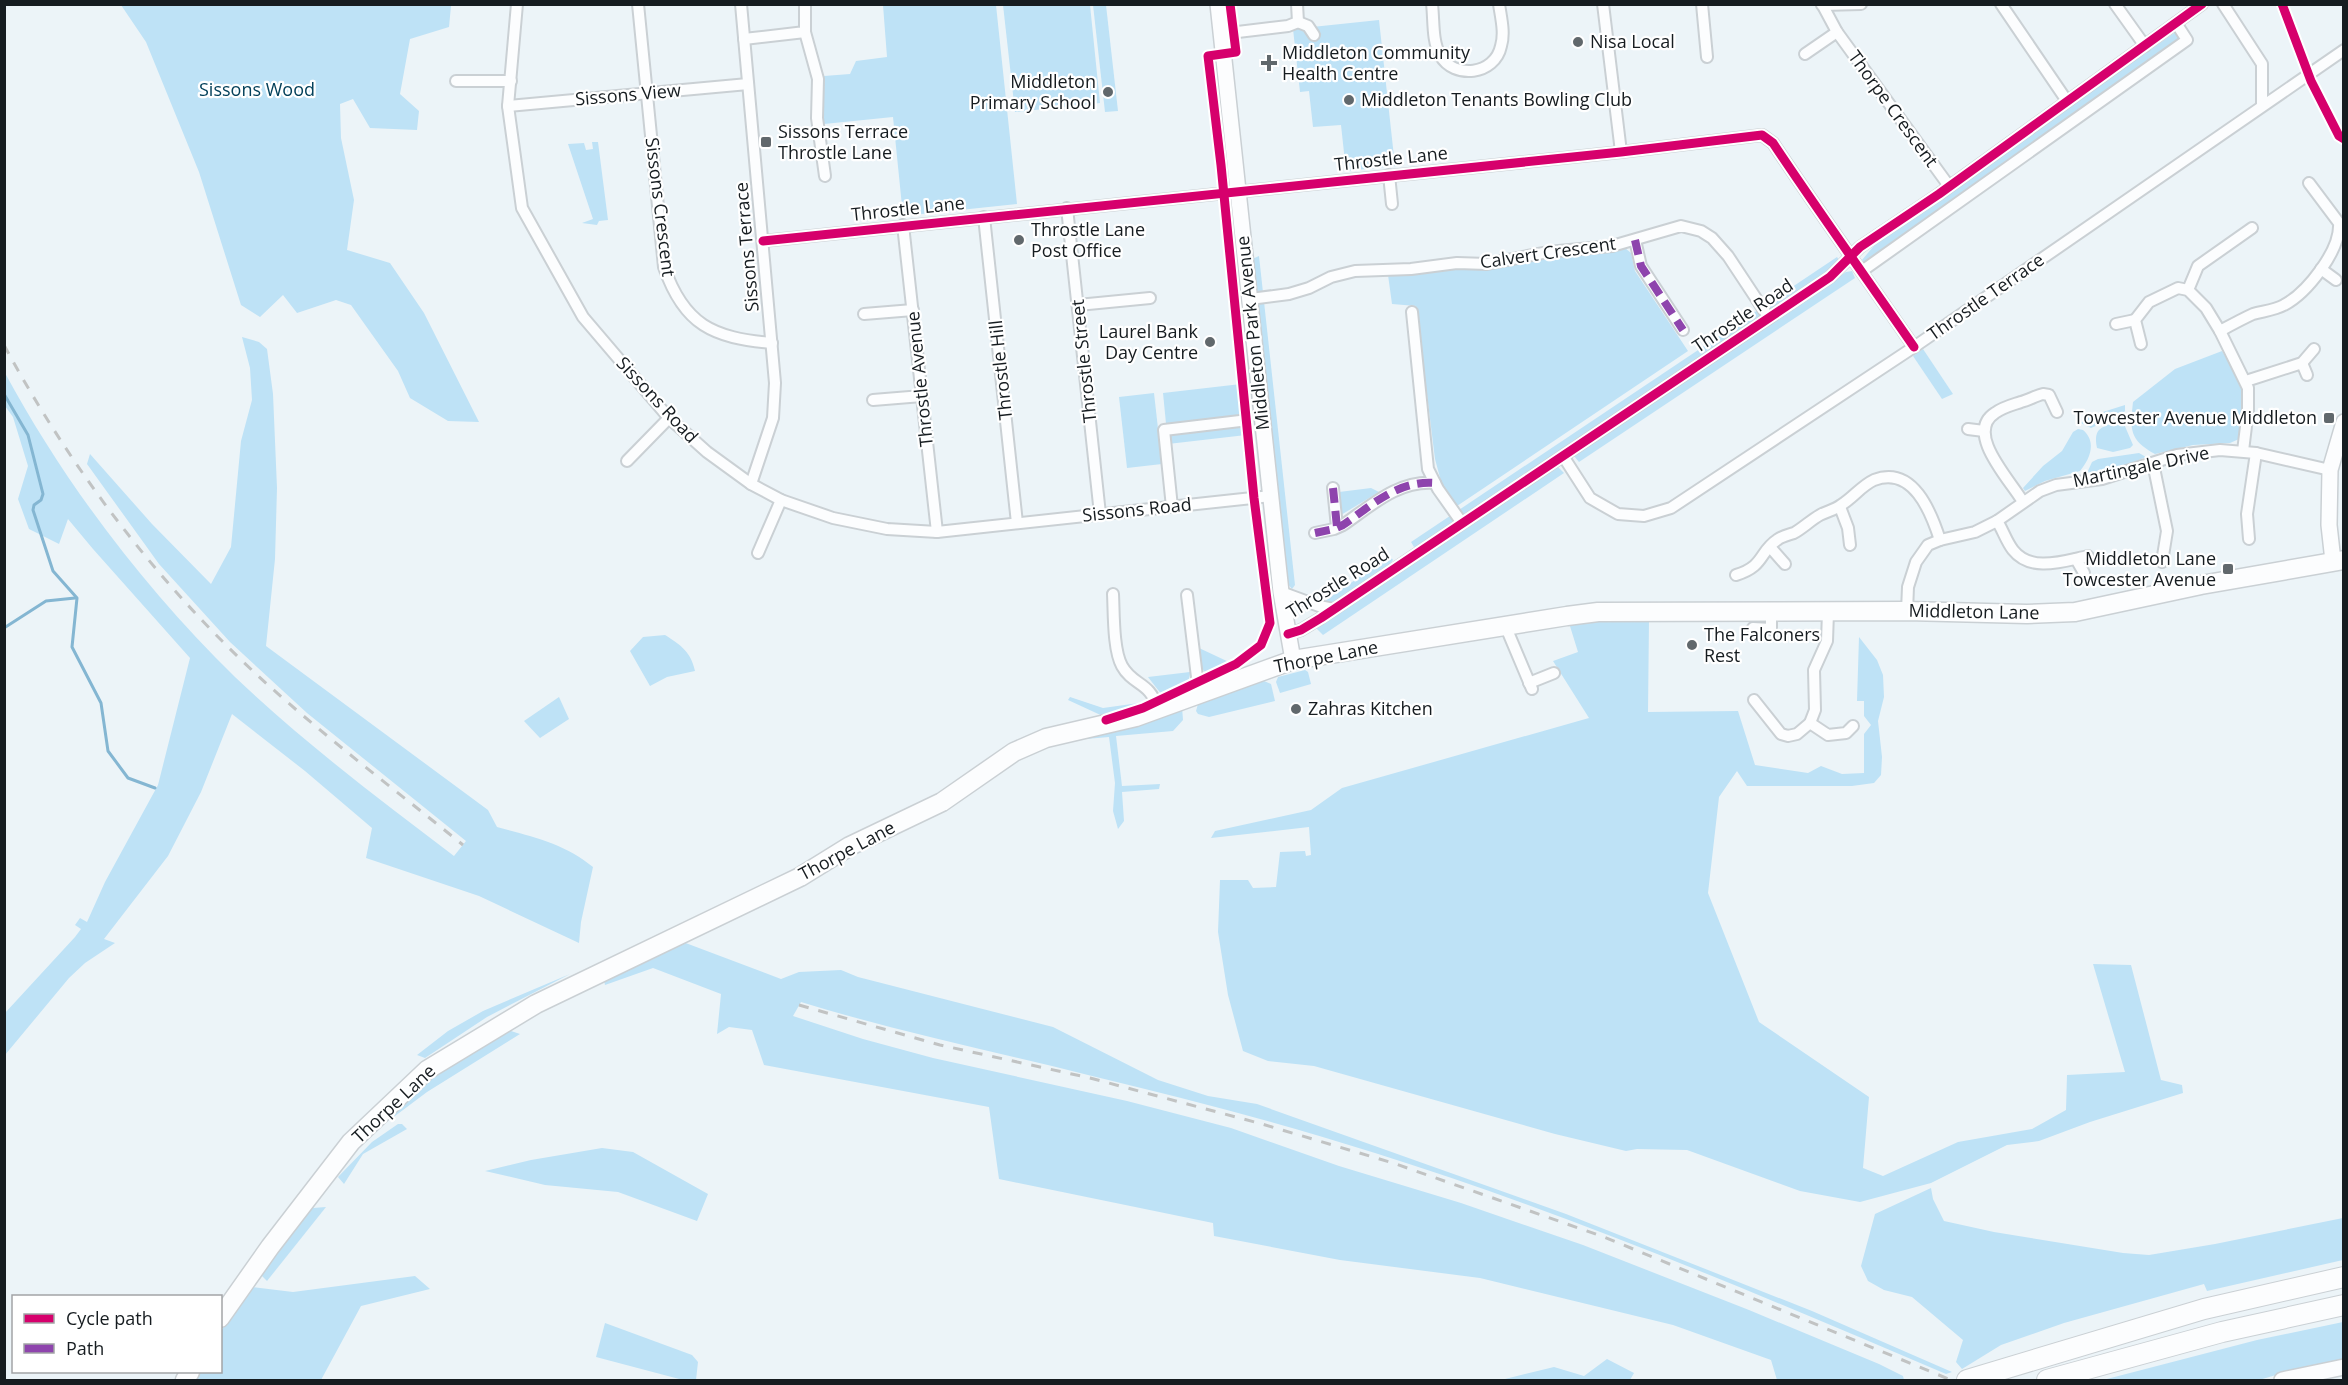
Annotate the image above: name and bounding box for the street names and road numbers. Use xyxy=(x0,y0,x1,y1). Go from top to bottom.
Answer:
street label: Thorpe Crescent xyxy=(1843,45,1944,171)
street label: Sissons View xyxy=(574,77,682,111)
street label: Sissons Crescent xyxy=(641,136,681,278)
street label: Throstle Lane xyxy=(1333,140,1449,176)
street label: Sissons Terrace xyxy=(728,181,764,313)
street label: Throstle Lane xyxy=(850,190,966,226)
street label: Calvert Crescent xyxy=(1478,231,1617,273)
street label: Middleton Park Avenue xyxy=(1230,235,1274,432)
street label: Throstle Terrace xyxy=(1922,247,2048,345)
street label: Throstle Road xyxy=(1687,273,1797,358)
street label: Throstle Street xyxy=(1065,298,1101,424)
street label: Throstle Avenue xyxy=(900,310,938,448)
street label: Throstle Hill xyxy=(983,319,1017,421)
street label: Sissons Road xyxy=(612,351,704,448)
street label: Martingale Drive xyxy=(2070,440,2211,492)
street label: Sissons Road xyxy=(1081,491,1193,527)
street label: Throstle Road xyxy=(1282,541,1393,623)
street label: Middleton Lane xyxy=(1908,598,2040,624)
street label: Thorpe Lane xyxy=(1272,634,1380,678)
street label: Thorpe Lane xyxy=(794,815,899,885)
street label: Thorpe Lane xyxy=(347,1059,440,1148)

